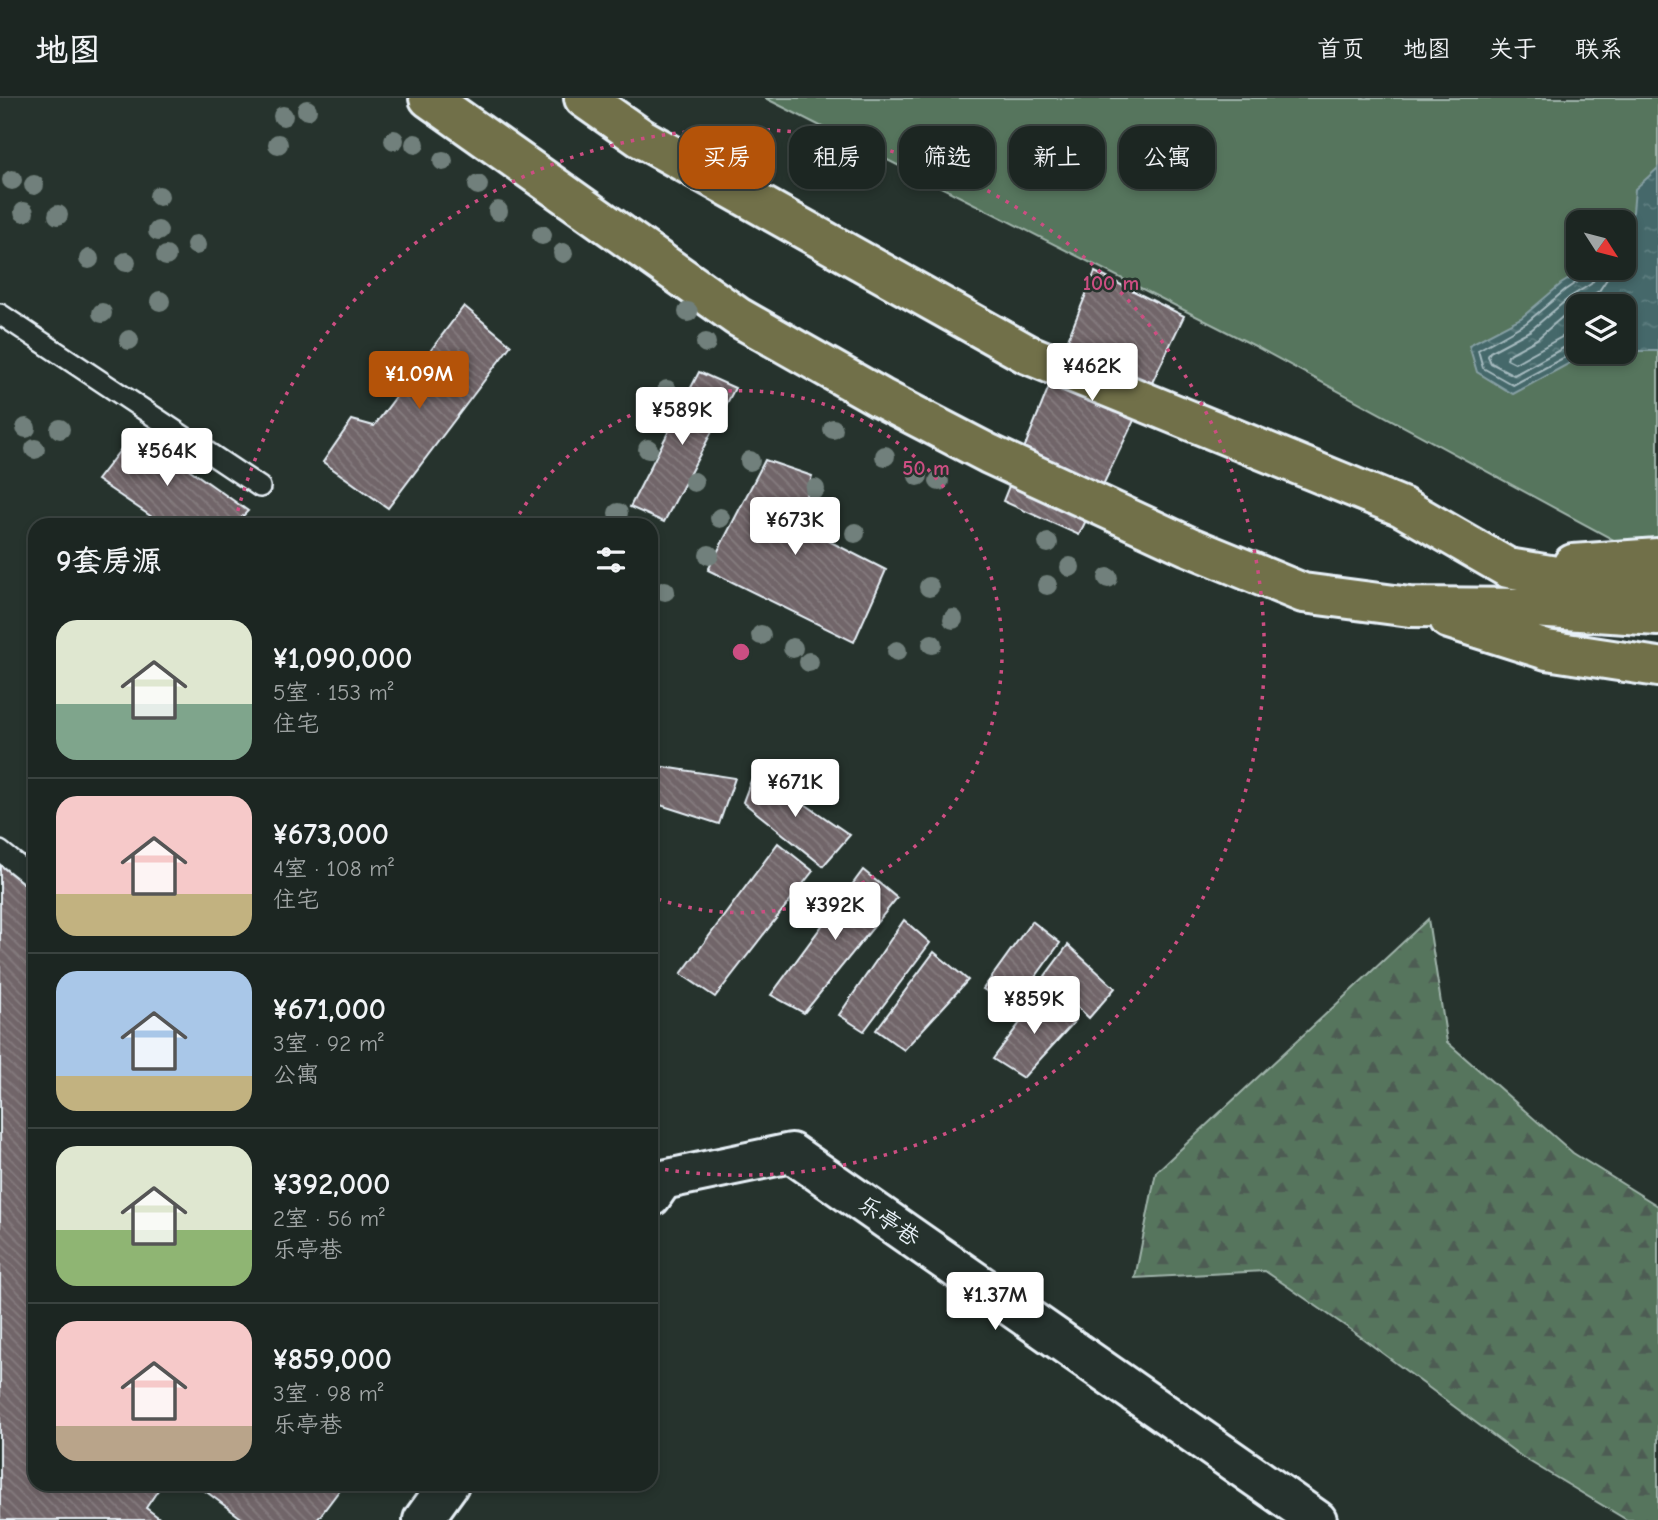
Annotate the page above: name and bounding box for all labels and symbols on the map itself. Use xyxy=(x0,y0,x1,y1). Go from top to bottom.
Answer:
north arrow xyxy=(1566,210,1636,280)
text: 100 m xyxy=(1083,271,1139,295)
pin: ¥462K xyxy=(1043,344,1141,403)
pin: ¥1.09M xyxy=(362,352,476,411)
pin: ¥589K xyxy=(633,388,731,447)
pin: ¥564K xyxy=(118,428,216,488)
text: 50 m xyxy=(902,456,950,480)
pin: ¥673K xyxy=(746,498,844,557)
centre of rings xyxy=(729,640,753,664)
pin: ¥671K xyxy=(746,760,844,819)
pin: ¥392K xyxy=(786,882,884,942)
pin: ¥859K xyxy=(985,976,1083,1036)
street label: 乐亭巷 xyxy=(853,1190,926,1252)
pin: ¥1.37M xyxy=(938,1272,1052,1332)

